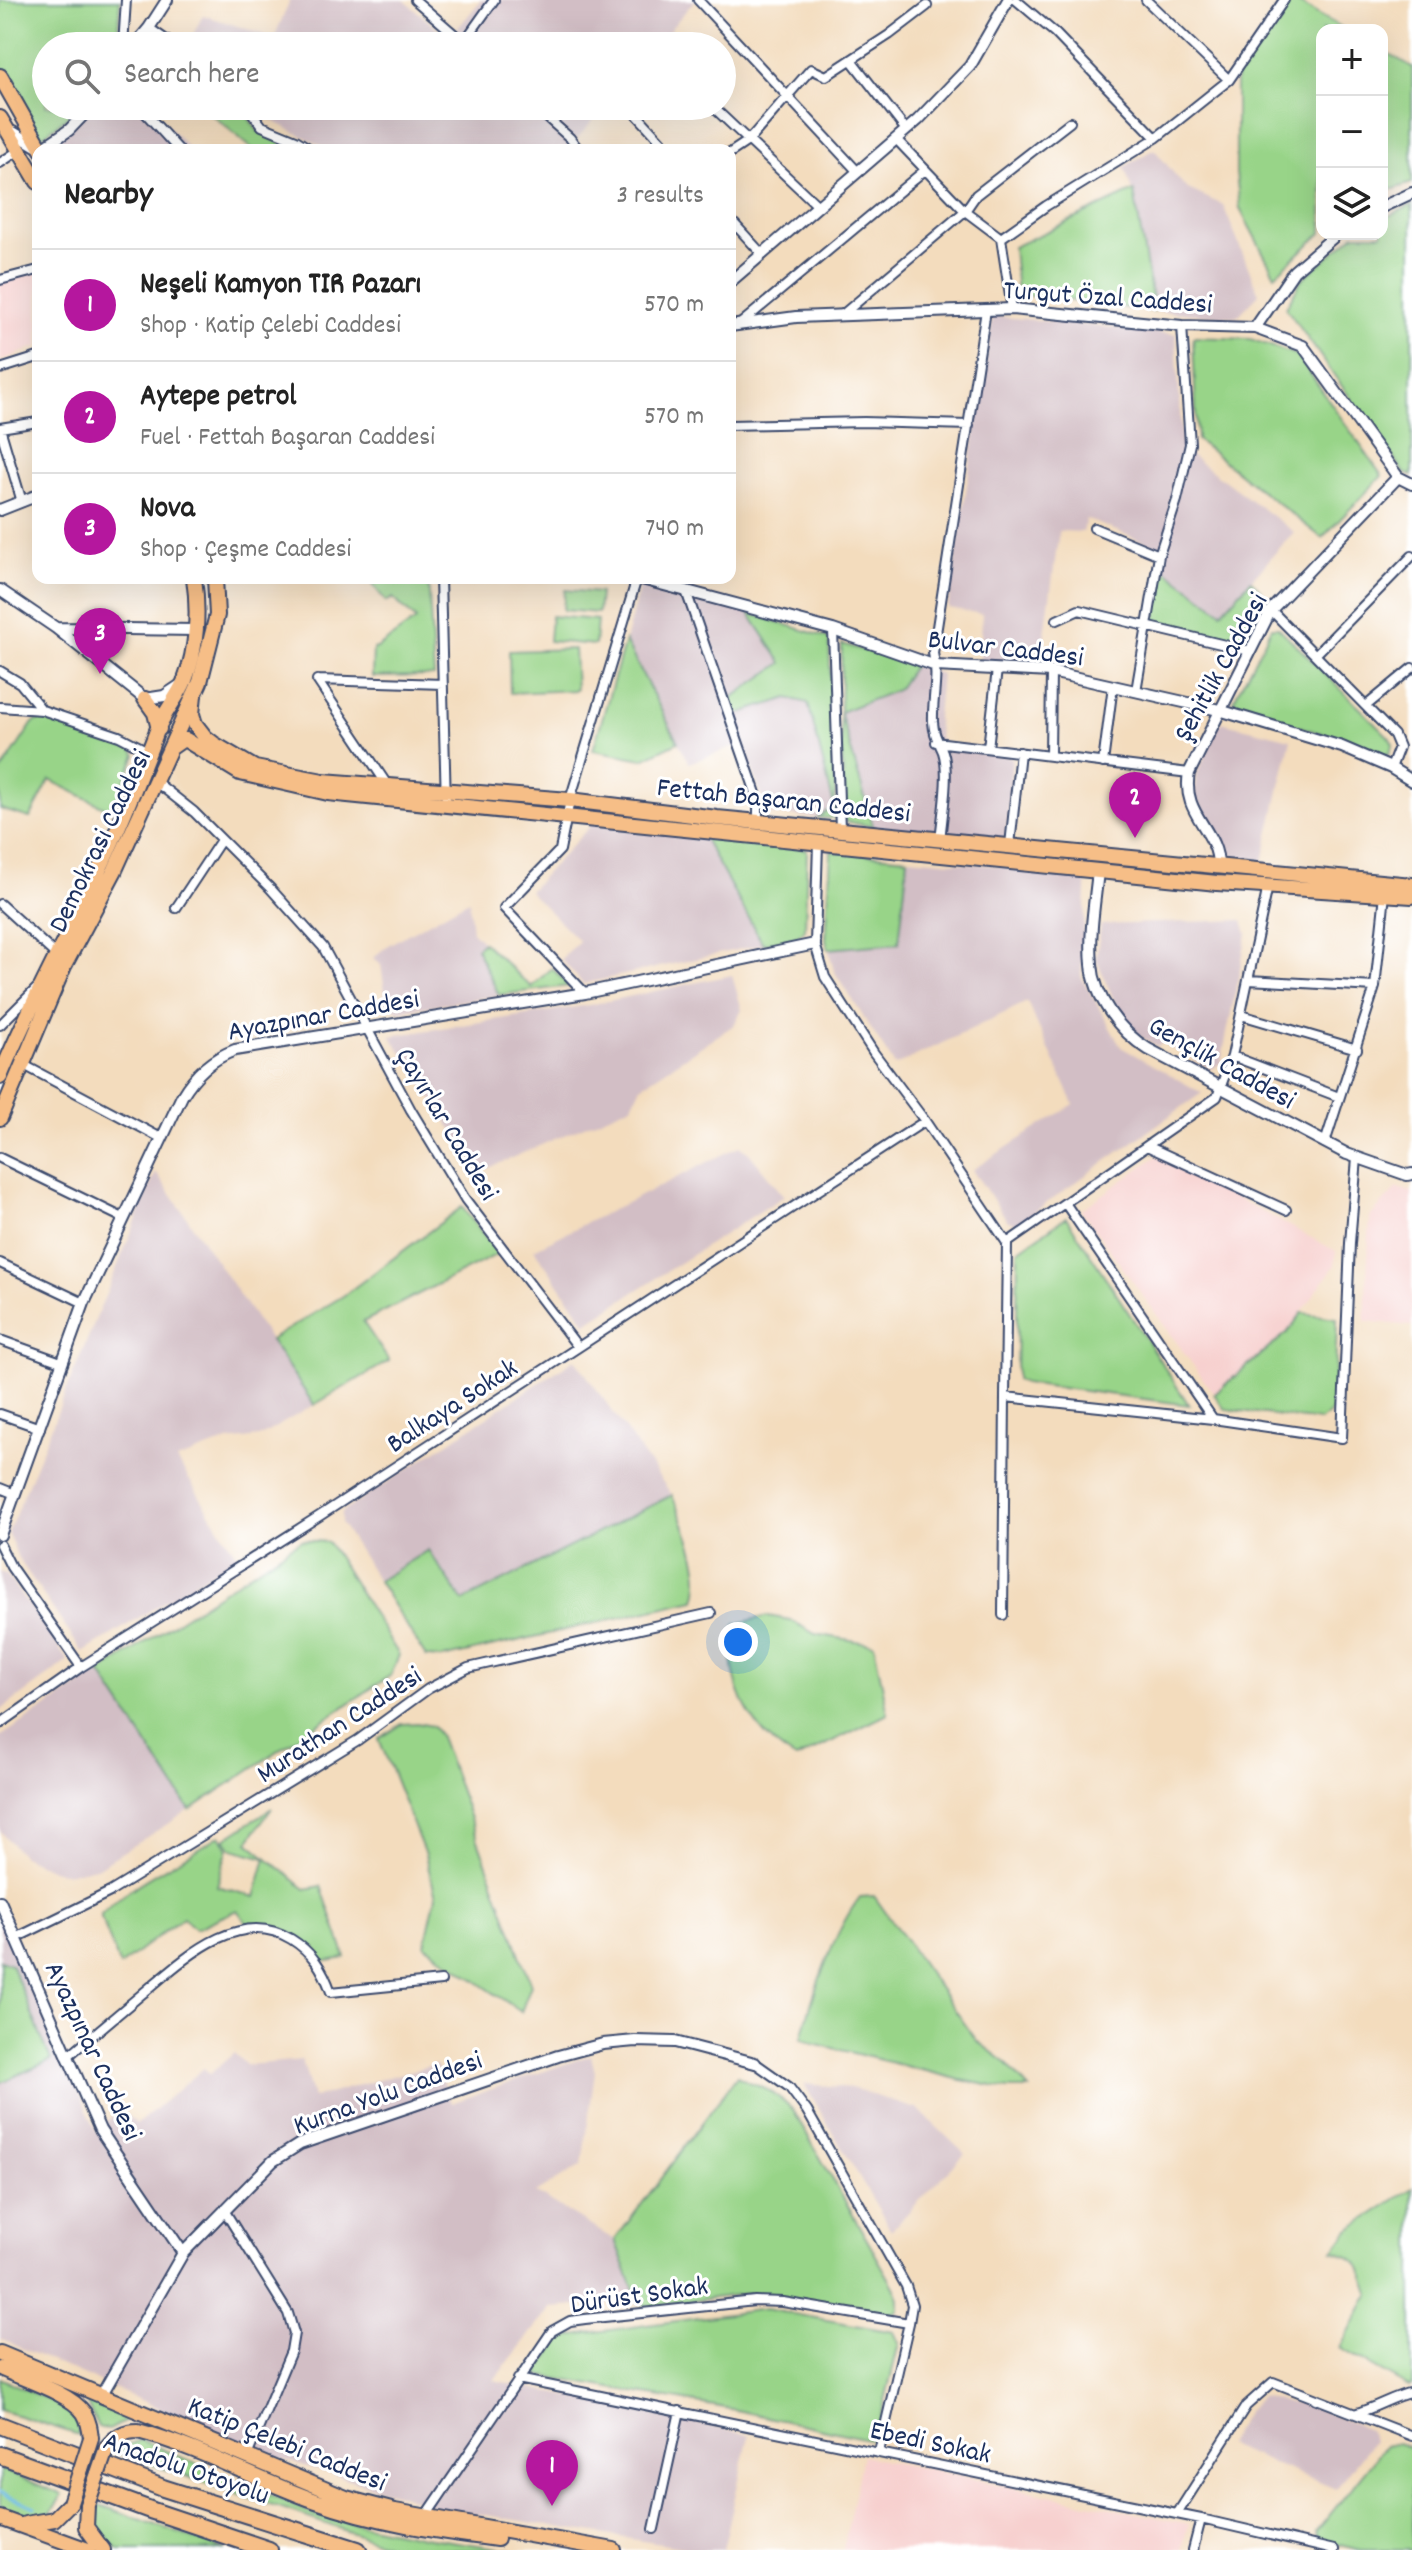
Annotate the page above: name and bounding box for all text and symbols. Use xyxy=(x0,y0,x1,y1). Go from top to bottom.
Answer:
map controls xyxy=(1316,24,1388,240)
button: + xyxy=(1316,24,1388,96)
search box xyxy=(32,32,736,120)
icon: search xyxy=(60,54,104,98)
text: Search here xyxy=(124,55,260,98)
button: − xyxy=(1316,96,1388,168)
button: layers xyxy=(1316,168,1388,240)
text: Nearby xyxy=(64,172,153,221)
text: 3 results xyxy=(617,178,704,215)
text: Neşeli Kamyon TIR Pazarı xyxy=(140,265,421,308)
street label: Turgut Özal Caddesi xyxy=(1002,273,1213,327)
text: 1 xyxy=(87,287,93,324)
text: 570 m xyxy=(644,287,704,324)
text: Shop · Katip Çelebi Caddesi xyxy=(140,308,401,345)
text: Aytepe petrol xyxy=(140,377,296,420)
text: 2 xyxy=(84,399,96,436)
text: 570 m xyxy=(644,399,704,436)
text: Fuel · Fettah Başaran Caddesi xyxy=(140,420,435,457)
text: Nova xyxy=(140,489,195,532)
text: 3 xyxy=(84,511,96,548)
text: 740 m xyxy=(645,511,704,548)
text: Shop · Çeşme Caddesi xyxy=(140,532,351,569)
street label: Şehitlik Caddesi xyxy=(1166,587,1281,750)
pin: 3 xyxy=(74,608,126,674)
street label: Bulvar Caddesi xyxy=(925,622,1085,680)
street label: Demokrasi Caddesi xyxy=(41,744,164,941)
street label: Fettah Başaran Caddesi xyxy=(655,770,912,836)
pin: 2 xyxy=(1109,772,1161,838)
street label: Ayazpınar Caddesi xyxy=(225,981,423,1054)
street label: Gençlik Caddesi xyxy=(1140,1008,1301,1122)
street label: Çayırlar Caddesi xyxy=(383,1042,506,1210)
street label: Balkaya Sokak xyxy=(380,1351,527,1466)
your location xyxy=(718,1622,758,1662)
street label: Murathan Caddesi xyxy=(250,1659,431,1796)
street label: Ayazpınar Caddesi xyxy=(31,1956,150,2148)
street label: Kurna Yolu Caddesi xyxy=(289,2043,489,2148)
street label: Dürüst Sokak xyxy=(568,2269,711,2327)
street label: Katip Çelebi Caddesi xyxy=(181,2389,392,2505)
street label: Ebedi Sokak xyxy=(866,2413,994,2477)
street label: Anadolu Otoyolu xyxy=(97,2424,274,2518)
pin: 1 xyxy=(526,2440,578,2506)

